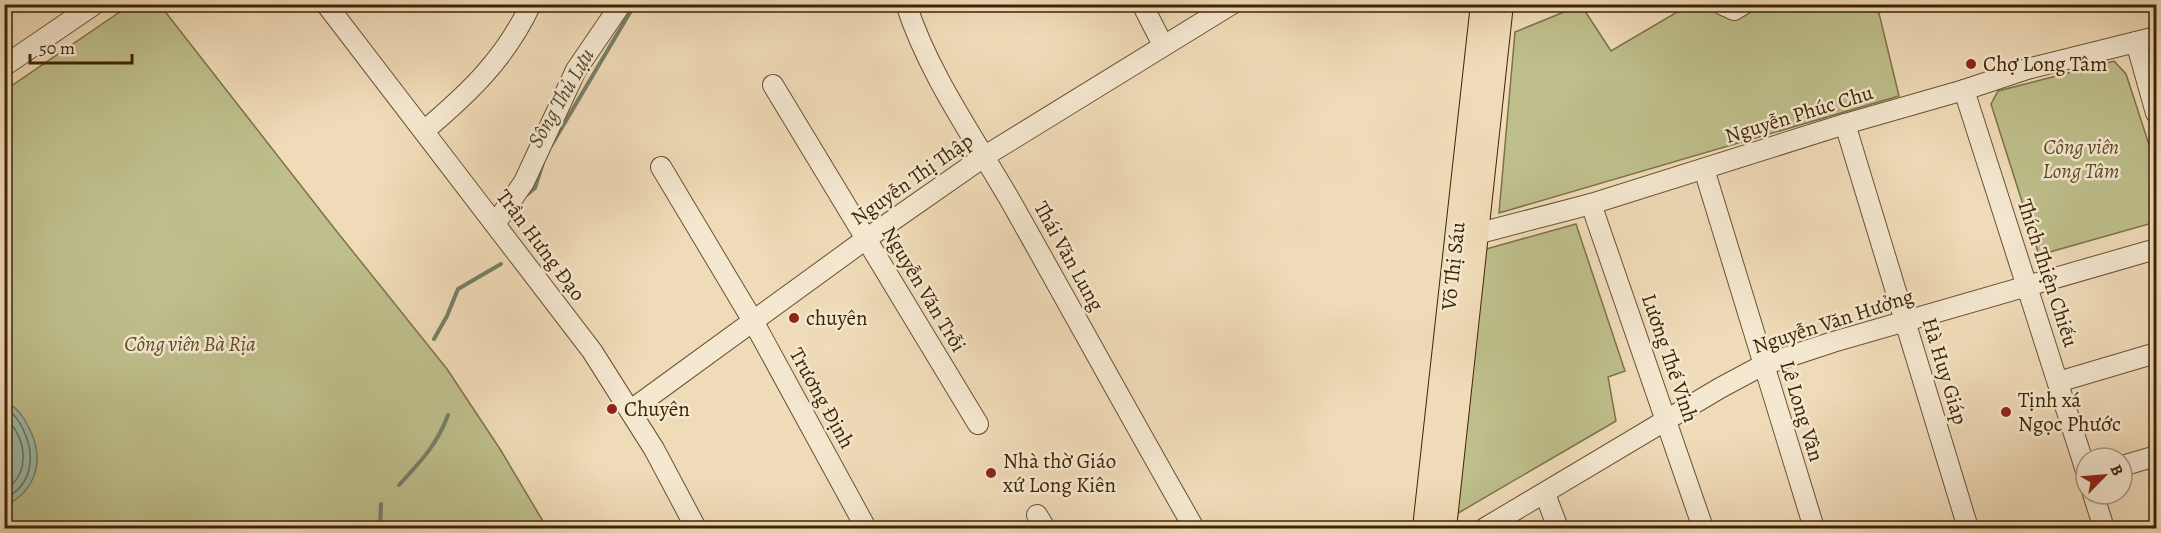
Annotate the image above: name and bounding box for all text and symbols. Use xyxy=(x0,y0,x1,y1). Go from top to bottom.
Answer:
scale bar xyxy=(30,27,132,65)
text: 50 m xyxy=(39,36,75,60)
water label: Sông Thủ Lựu xyxy=(520,42,602,153)
place label: Chợ Long Tâm xyxy=(1983,50,2107,78)
marker: Chợ Long Tâm xyxy=(1964,57,1978,71)
street label: Nguyễn Phúc Chu xyxy=(1721,78,1877,150)
street label: Nguyễn Thị Thập xyxy=(845,126,979,232)
park label: Công viên Long Tâm xyxy=(2043,133,2119,185)
street label: Trần Hưng Đạo xyxy=(490,183,592,307)
street label: Thái Văn Lung xyxy=(1027,196,1111,316)
street label: Thích Thiện Chiếu xyxy=(2011,196,2085,351)
street label: Võ Thị Sáu xyxy=(1434,220,1472,313)
street label: Nguyễn Văn Trỗi xyxy=(875,221,973,357)
street label: Nguyễn Văn Hưởng xyxy=(1749,282,1917,360)
street label: Lương Thế Vinh xyxy=(1635,290,1705,426)
place label: chuyên xyxy=(806,304,867,332)
marker: chuyên xyxy=(787,311,801,325)
street label: Hà Huy Giáp xyxy=(1915,314,1975,428)
park label: Công viên Bà Rịa xyxy=(124,330,256,358)
street label: Trương Định xyxy=(783,343,861,453)
street label: Lê Long Vân xyxy=(1773,357,1831,465)
place label: Tịnh xá Ngọc Phước xyxy=(2018,386,2121,438)
place label: Chuyên xyxy=(624,395,690,423)
marker: Chuyên xyxy=(605,402,619,416)
marker: Tịnh xá Ngọc Phước xyxy=(1999,405,2013,419)
north arrow xyxy=(2074,446,2134,506)
place label: Nhà thờ Giáo xứ Long Kiên xyxy=(1003,447,1116,499)
text: B xyxy=(2105,461,2129,479)
marker: Nhà thờ Giáo xứ Long Kiên xyxy=(984,466,998,480)

